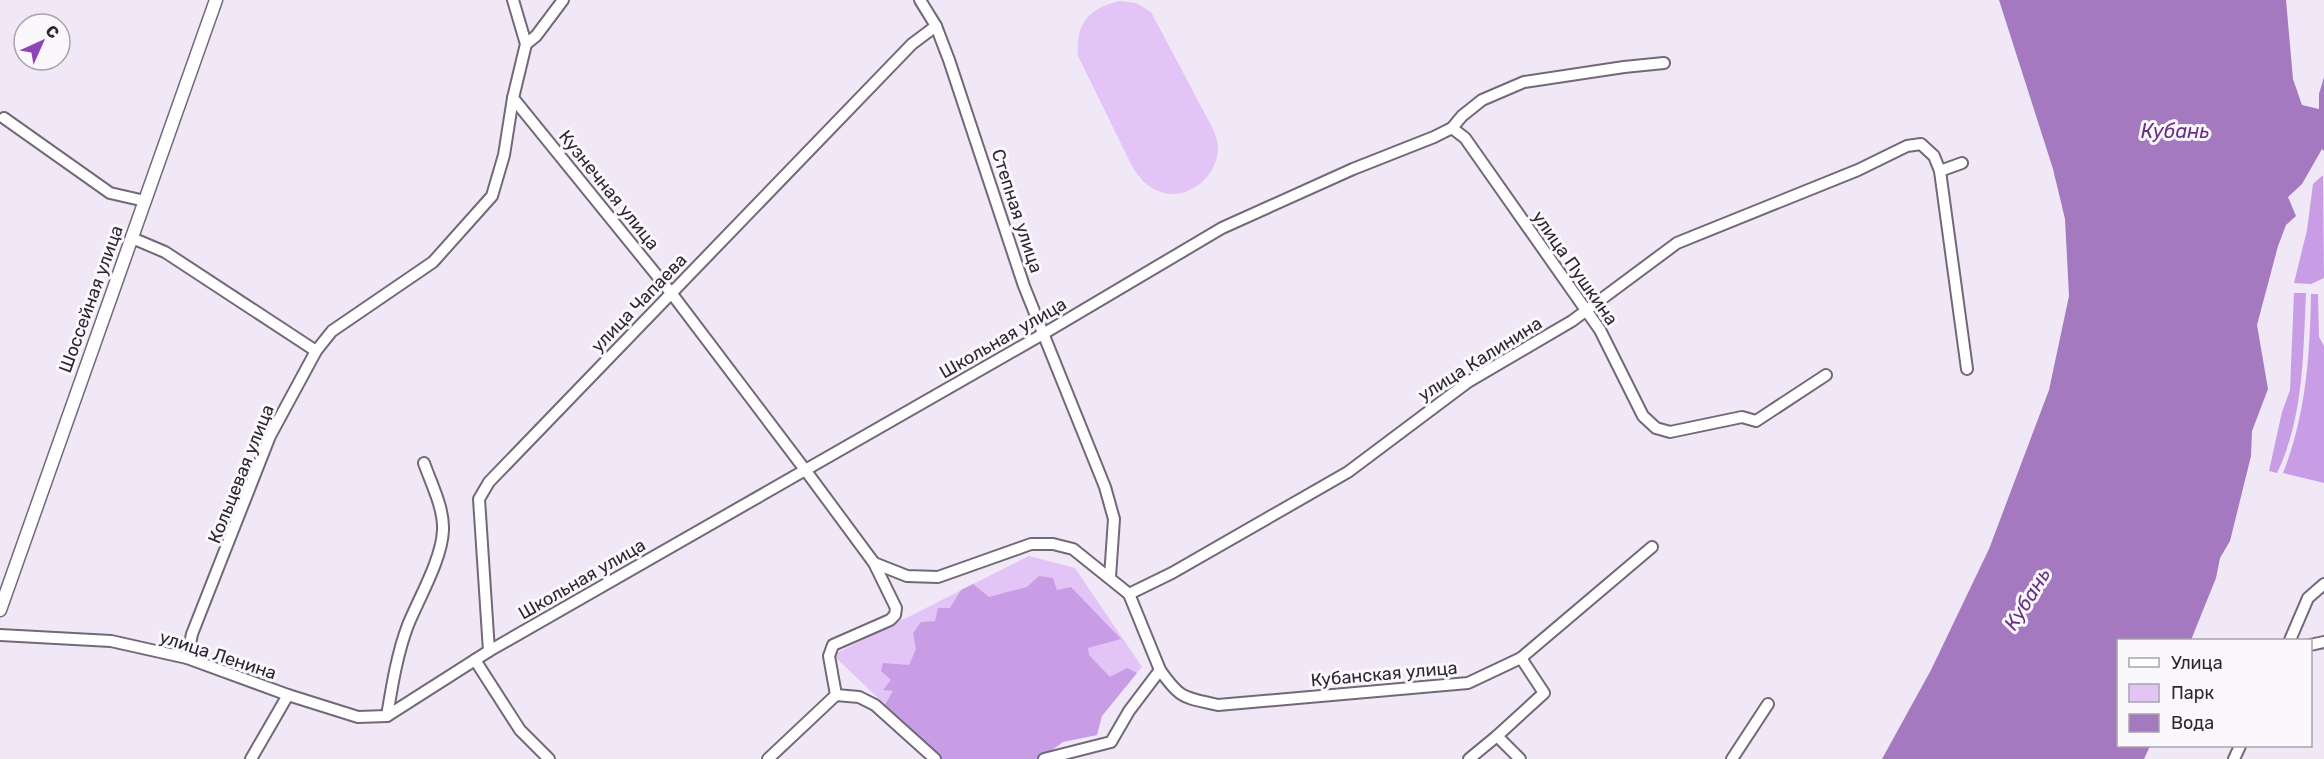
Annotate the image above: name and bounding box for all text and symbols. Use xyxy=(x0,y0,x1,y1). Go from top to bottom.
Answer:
north arrow xyxy=(12,12,72,72)
text: С xyxy=(42,21,63,42)
water label: Кубань xyxy=(2141,119,2209,143)
street label: Кузнечная улица xyxy=(554,126,664,254)
street label: Степная улица xyxy=(987,146,1047,276)
street label: улица Пушкина xyxy=(1527,207,1623,329)
street label: Шоссейная улица xyxy=(54,222,128,376)
street label: улица Чапаева xyxy=(586,249,692,357)
street label: Школьная улица xyxy=(936,293,1070,383)
street label: улица Калинина xyxy=(1414,312,1546,406)
street label: Кольцевая улица xyxy=(203,401,279,547)
street label: Школьная улица xyxy=(515,534,649,624)
water label: Кубань xyxy=(1999,564,2055,634)
street label: улица Ленина xyxy=(157,626,279,684)
legend xyxy=(2117,639,2312,747)
text: Улица xyxy=(2171,652,2223,674)
street label: Кубанская улица xyxy=(1310,657,1458,691)
text: Парк xyxy=(2171,682,2215,704)
text: Вода xyxy=(2171,712,2214,734)

